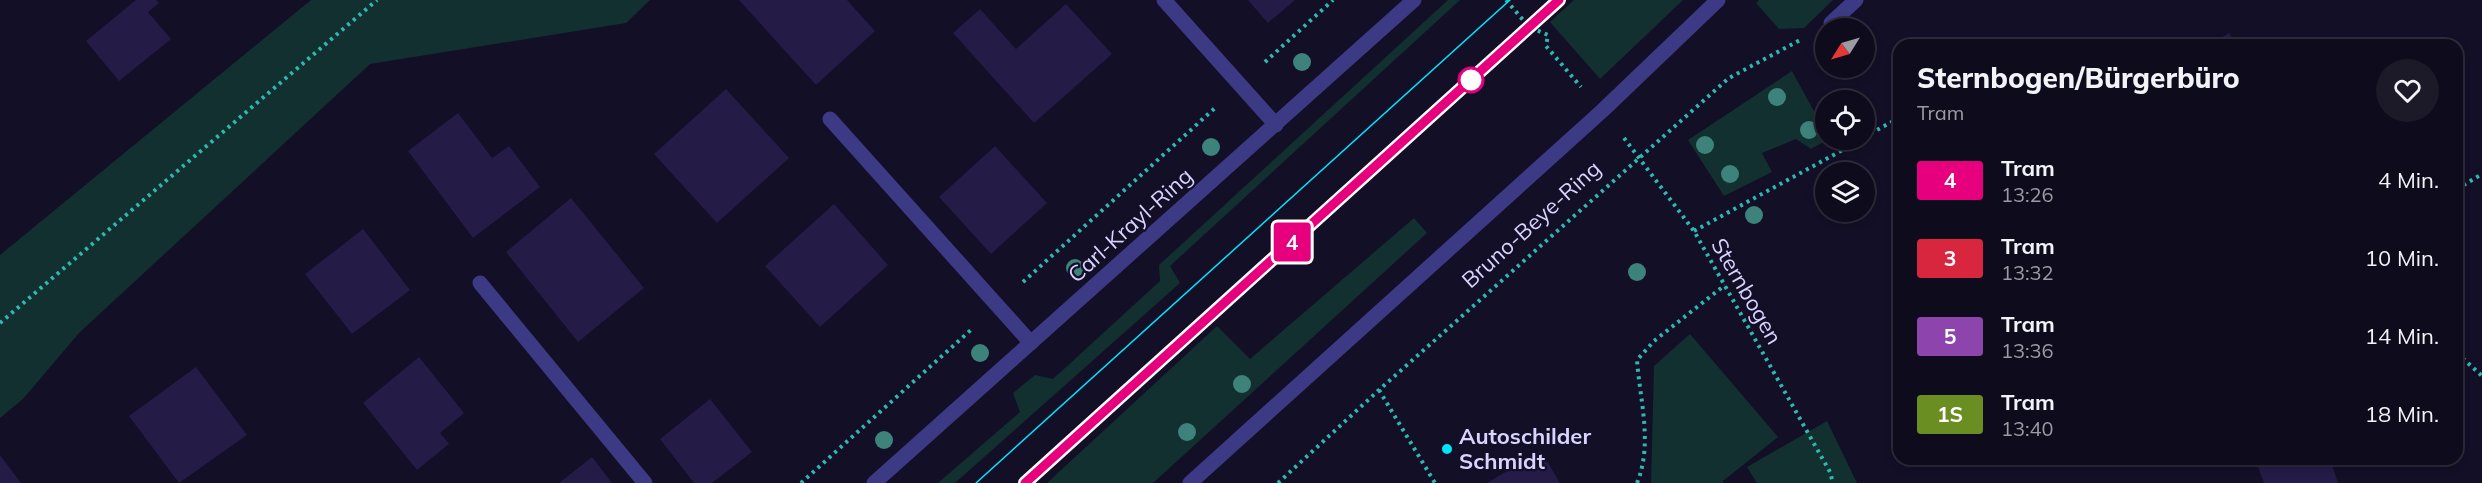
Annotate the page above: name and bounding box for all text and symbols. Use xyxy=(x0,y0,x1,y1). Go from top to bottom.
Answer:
north arrow xyxy=(1815,18,1875,78)
map controls xyxy=(1815,18,1875,222)
button: heart xyxy=(2376,59,2439,122)
text: Sternbogen/Bürgerbüro xyxy=(1917,60,2240,95)
unlabelled marker xyxy=(1458,67,1484,93)
button: locate xyxy=(1815,90,1875,150)
text: Tram xyxy=(1917,100,1964,125)
street label: Bruno-Beye-Ring xyxy=(1456,154,1606,294)
text: Tram xyxy=(2001,154,2055,182)
street label: Carl-Krayl-Ring xyxy=(1062,162,1198,288)
button: layers xyxy=(1815,162,1875,222)
text: 4 Min. xyxy=(2378,166,2439,194)
text: 4 xyxy=(1944,167,1956,193)
text: 13:26 xyxy=(2001,182,2054,207)
line badge: 4 xyxy=(1272,222,1312,262)
text: 4 xyxy=(1286,229,1298,255)
text: Tram xyxy=(2001,232,2055,260)
street label: Sternbogen xyxy=(1705,233,1789,349)
text: 10 Min. xyxy=(2365,244,2439,272)
text: 3 xyxy=(1944,245,1956,271)
text: 13:32 xyxy=(2001,260,2054,285)
text: Tram xyxy=(2001,310,2055,338)
text: 14 Min. xyxy=(2365,322,2439,350)
text: 5 xyxy=(1944,323,1956,349)
text: 13:36 xyxy=(2001,338,2054,363)
text: Tram xyxy=(2001,388,2055,416)
text: 18 Min. xyxy=(2365,400,2439,428)
text: 1S xyxy=(1937,401,1963,427)
text: 13:40 xyxy=(2001,416,2054,441)
place label: Autoschilder Schmidt xyxy=(1459,422,1591,475)
marker: Autoschilder Schmidt xyxy=(1440,442,1454,456)

